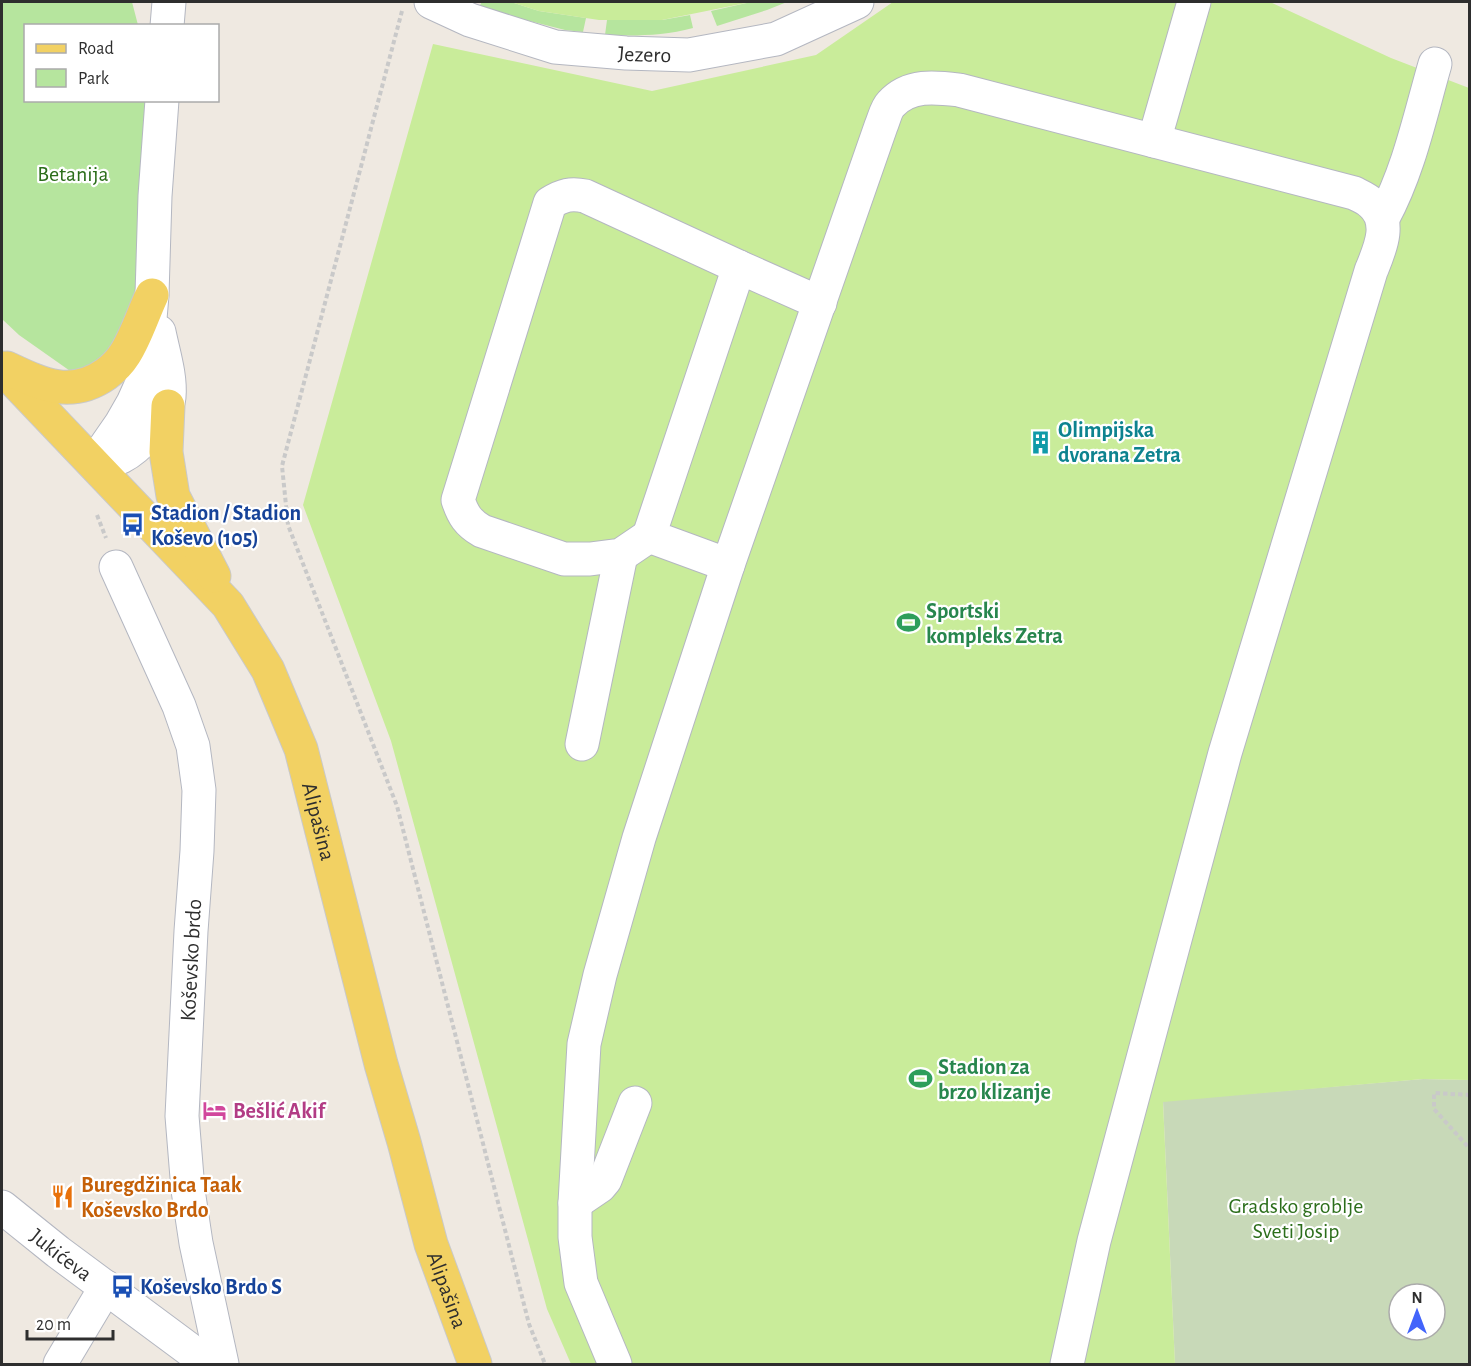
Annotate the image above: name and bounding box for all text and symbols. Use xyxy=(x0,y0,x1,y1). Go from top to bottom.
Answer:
legend xyxy=(24,24,219,102)
text: Road xyxy=(78,40,114,58)
street label: Jezero xyxy=(617,42,672,66)
text: Park xyxy=(78,70,110,88)
park label: Betanija xyxy=(37,163,109,185)
place label: Olimpijska dvorana Zetra xyxy=(1058,419,1181,466)
building icon: Olimpijska dvorana Zetra xyxy=(1027,429,1053,455)
place label: Stadion / Stadion Koševo (105) xyxy=(151,502,301,549)
bus stop icon: Stadion / Stadion Koševo (105) xyxy=(120,512,146,538)
place label: Sportski kompleks Zetra xyxy=(926,600,1063,647)
sports icon: Sportski kompleks Zetra xyxy=(895,610,921,636)
street label: Alipašina xyxy=(298,780,339,863)
street label: Koševsko brdo xyxy=(177,898,205,1022)
place label: Stadion za brzo klizanje xyxy=(938,1056,1051,1104)
sports icon: Stadion za brzo klizanje xyxy=(907,1066,933,1092)
hotel icon: Bešlić Akif xyxy=(202,1097,228,1123)
place label: Bešlić Akif xyxy=(233,1100,327,1122)
place label: Buregdžinica Taak Koševsko Brdo xyxy=(81,1174,242,1221)
restaurant icon: Buregdžinica Taak Koševsko Brdo xyxy=(50,1184,76,1210)
park label: Gradsko groblje Sveti Josip xyxy=(1229,1195,1363,1242)
street label: Jukićeva xyxy=(26,1225,96,1285)
street label: Alipašina xyxy=(423,1249,471,1331)
bus stop icon: Koševsko Brdo S xyxy=(109,1273,135,1299)
place label: Koševsko Brdo S xyxy=(140,1276,282,1298)
north arrow xyxy=(1387,1282,1447,1342)
text: N xyxy=(1411,1290,1423,1306)
scale bar xyxy=(27,1303,112,1341)
text: 20 m xyxy=(36,1316,71,1334)

